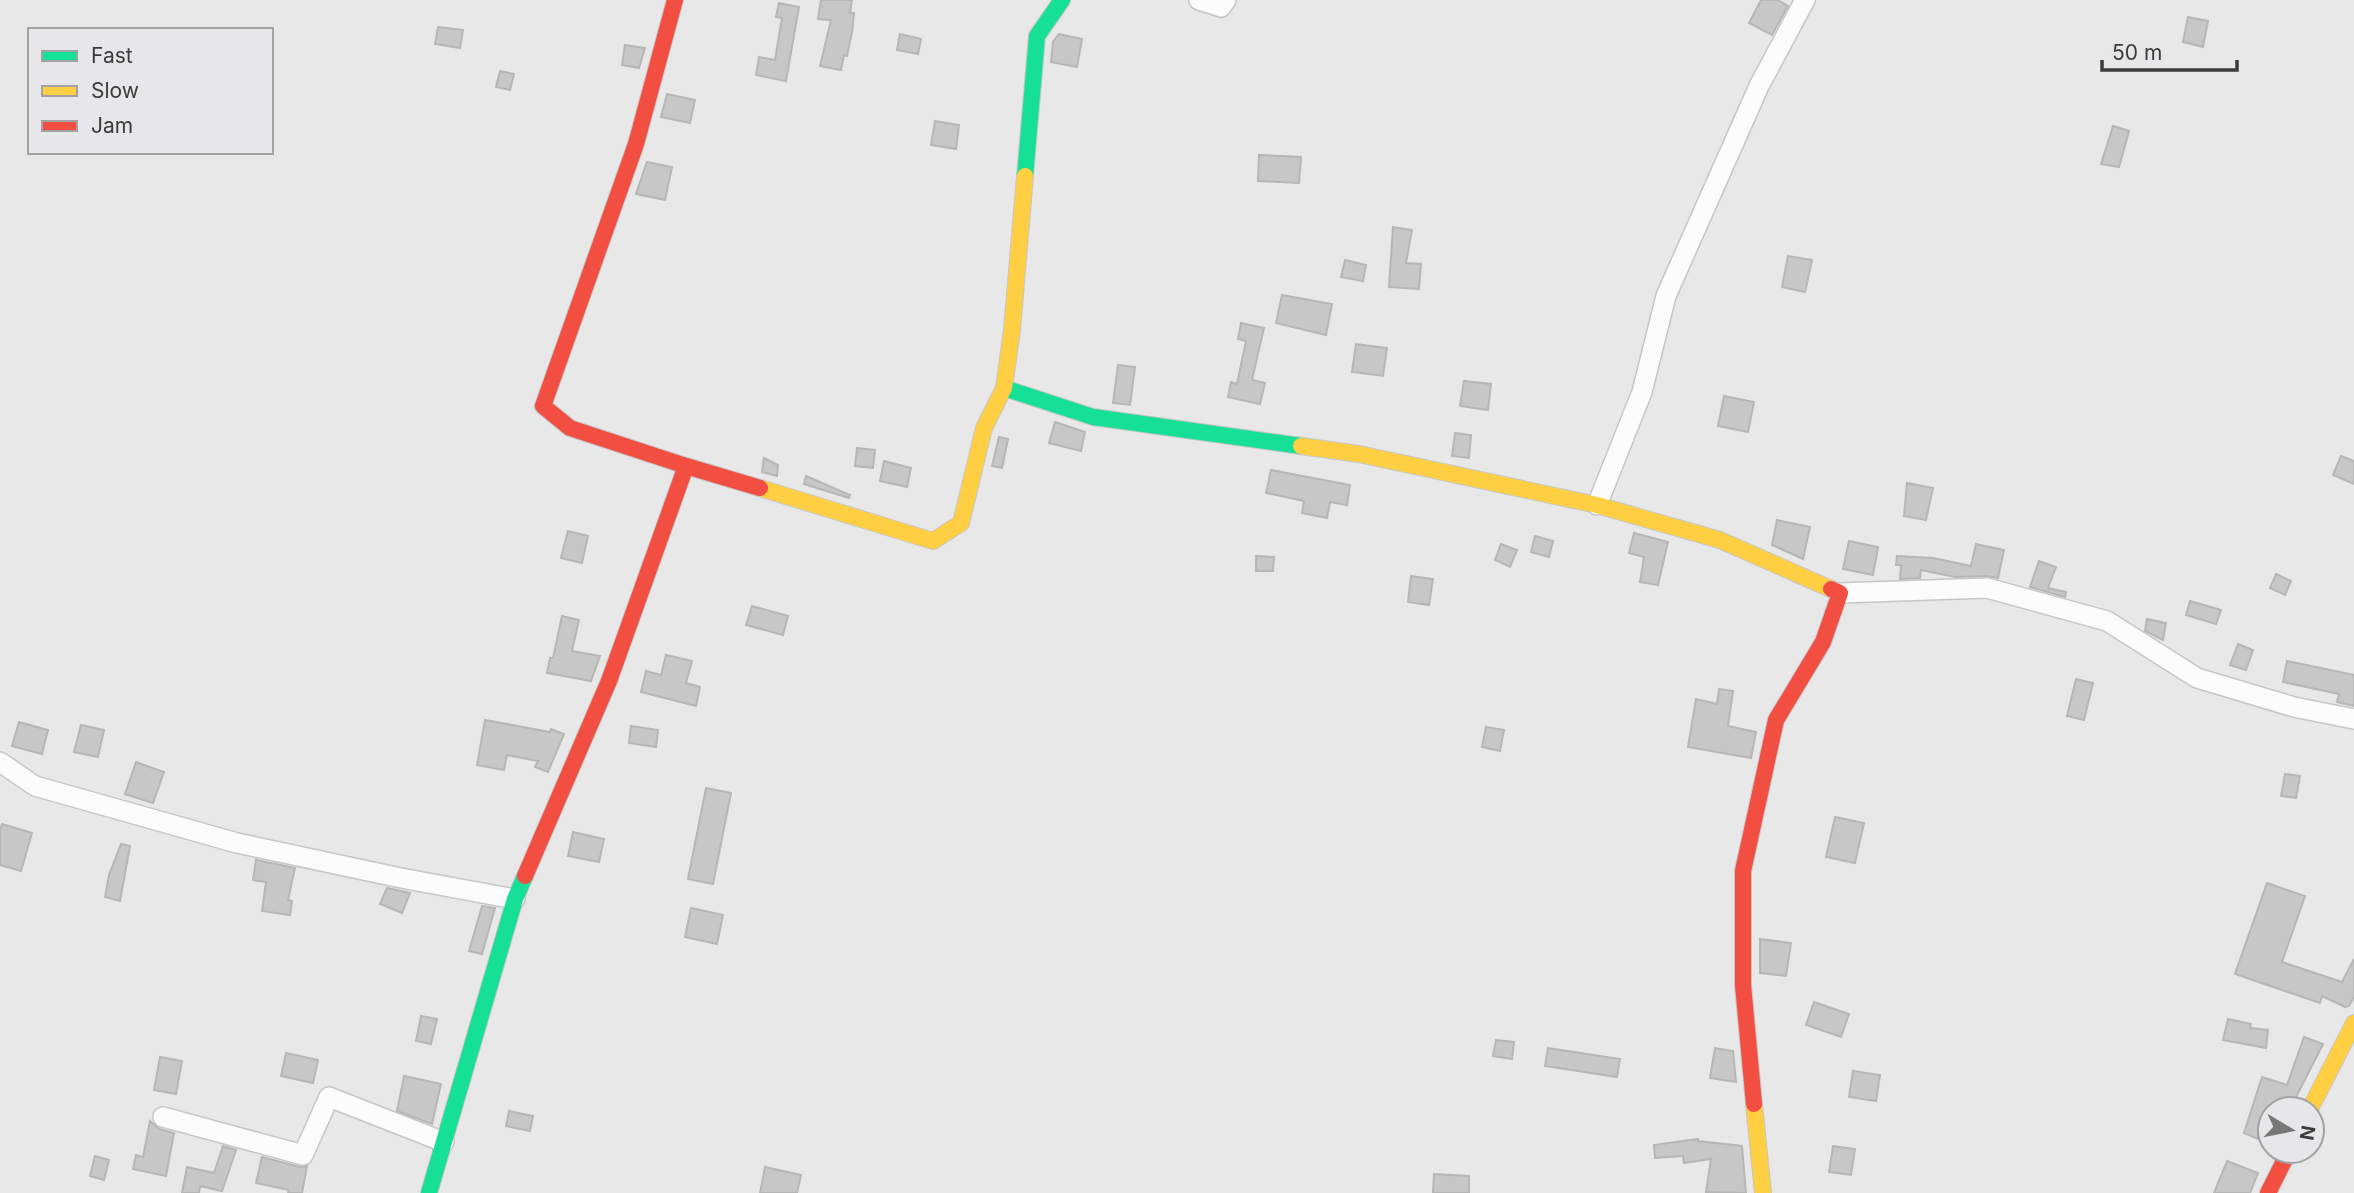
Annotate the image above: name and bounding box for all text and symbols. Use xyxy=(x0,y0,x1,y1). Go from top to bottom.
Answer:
legend xyxy=(28,28,273,154)
scale bar xyxy=(2102,28,2237,72)
text: 50 m xyxy=(2112,40,2162,65)
text: Fast xyxy=(91,43,133,68)
text: Slow xyxy=(91,78,139,103)
text: Jam xyxy=(91,113,133,138)
north arrow xyxy=(2256,1095,2326,1165)
text: N xyxy=(2295,1124,2320,1142)

